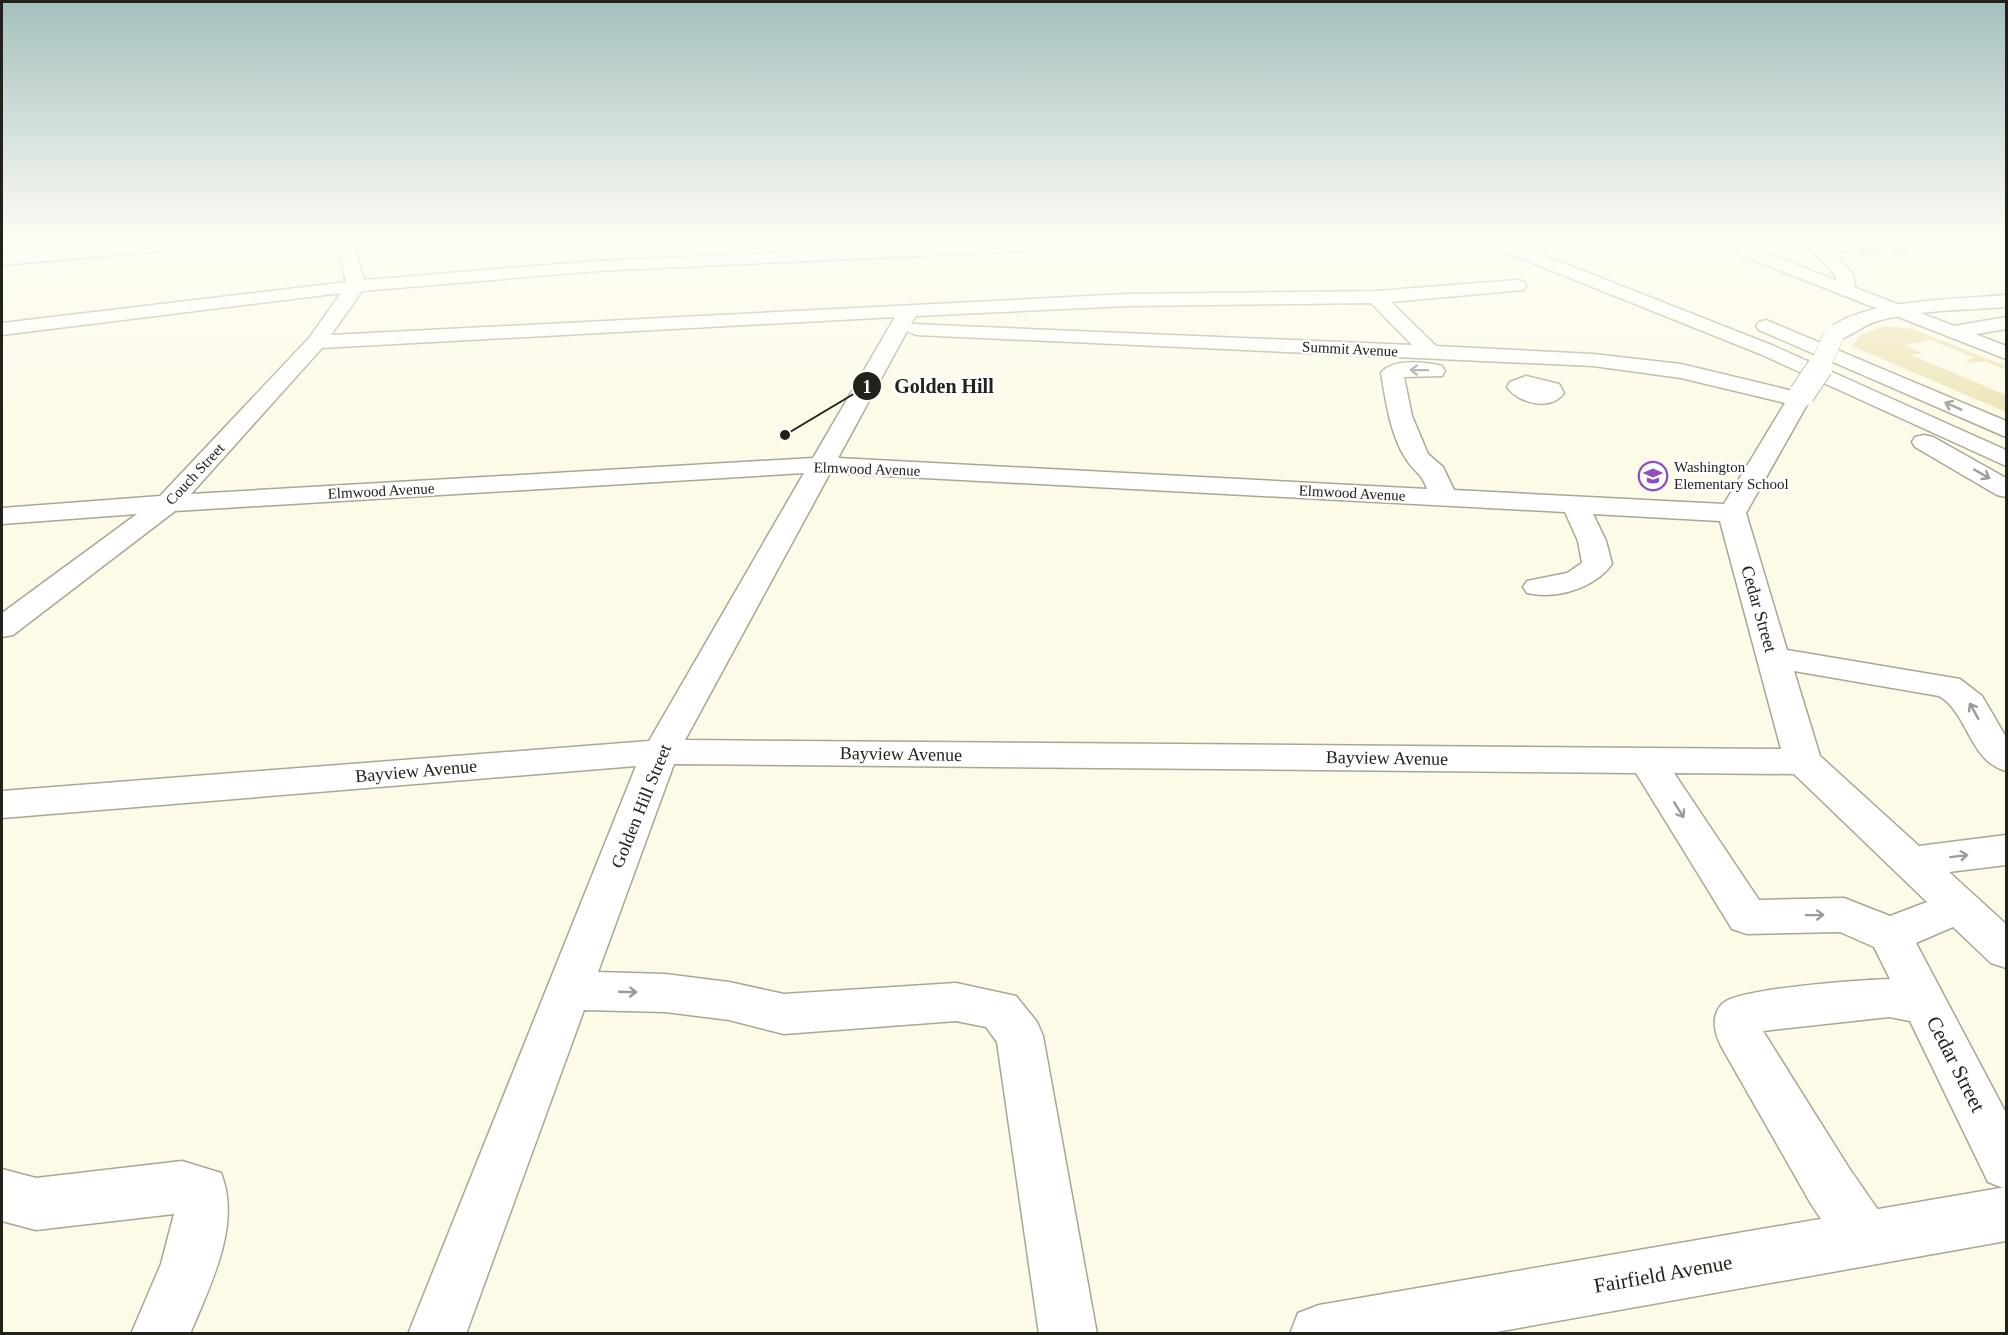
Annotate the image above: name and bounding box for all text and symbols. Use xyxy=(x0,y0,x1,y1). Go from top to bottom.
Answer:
street label: Summit Avenue xyxy=(1302,338,1399,360)
one-way arrow xyxy=(1410,365,1430,376)
callout: Golden Hill xyxy=(852,367,1005,405)
text: Golden Hill xyxy=(894,375,994,397)
text: 1 xyxy=(863,377,872,397)
one-way arrow xyxy=(1944,400,1962,411)
street label: Couch Street xyxy=(163,439,228,508)
street label: Elmwood Avenue xyxy=(813,459,921,479)
place label: Washington Elementary School xyxy=(1674,459,1789,492)
school or university icon: Washington Elementary School xyxy=(1637,460,1669,492)
one-way arrow xyxy=(1973,469,1990,481)
street label: Elmwood Avenue xyxy=(327,480,435,502)
street label: Elmwood Avenue xyxy=(1298,482,1406,504)
street label: Cedar Street xyxy=(1737,563,1781,655)
one-way arrow xyxy=(1968,703,1980,720)
street label: Golden Hill Street xyxy=(607,741,675,871)
street label: Bayview Avenue xyxy=(840,743,962,765)
street label: Bayview Avenue xyxy=(1326,747,1448,769)
street label: Bayview Avenue xyxy=(354,756,478,786)
one-way arrow xyxy=(1673,801,1685,818)
one-way arrow xyxy=(1948,850,1968,861)
one-way arrow xyxy=(1805,910,1825,921)
one-way arrow xyxy=(617,986,637,997)
street label: Cedar Street xyxy=(1922,1012,1990,1116)
street label: Fairfield Avenue xyxy=(1592,1250,1734,1298)

